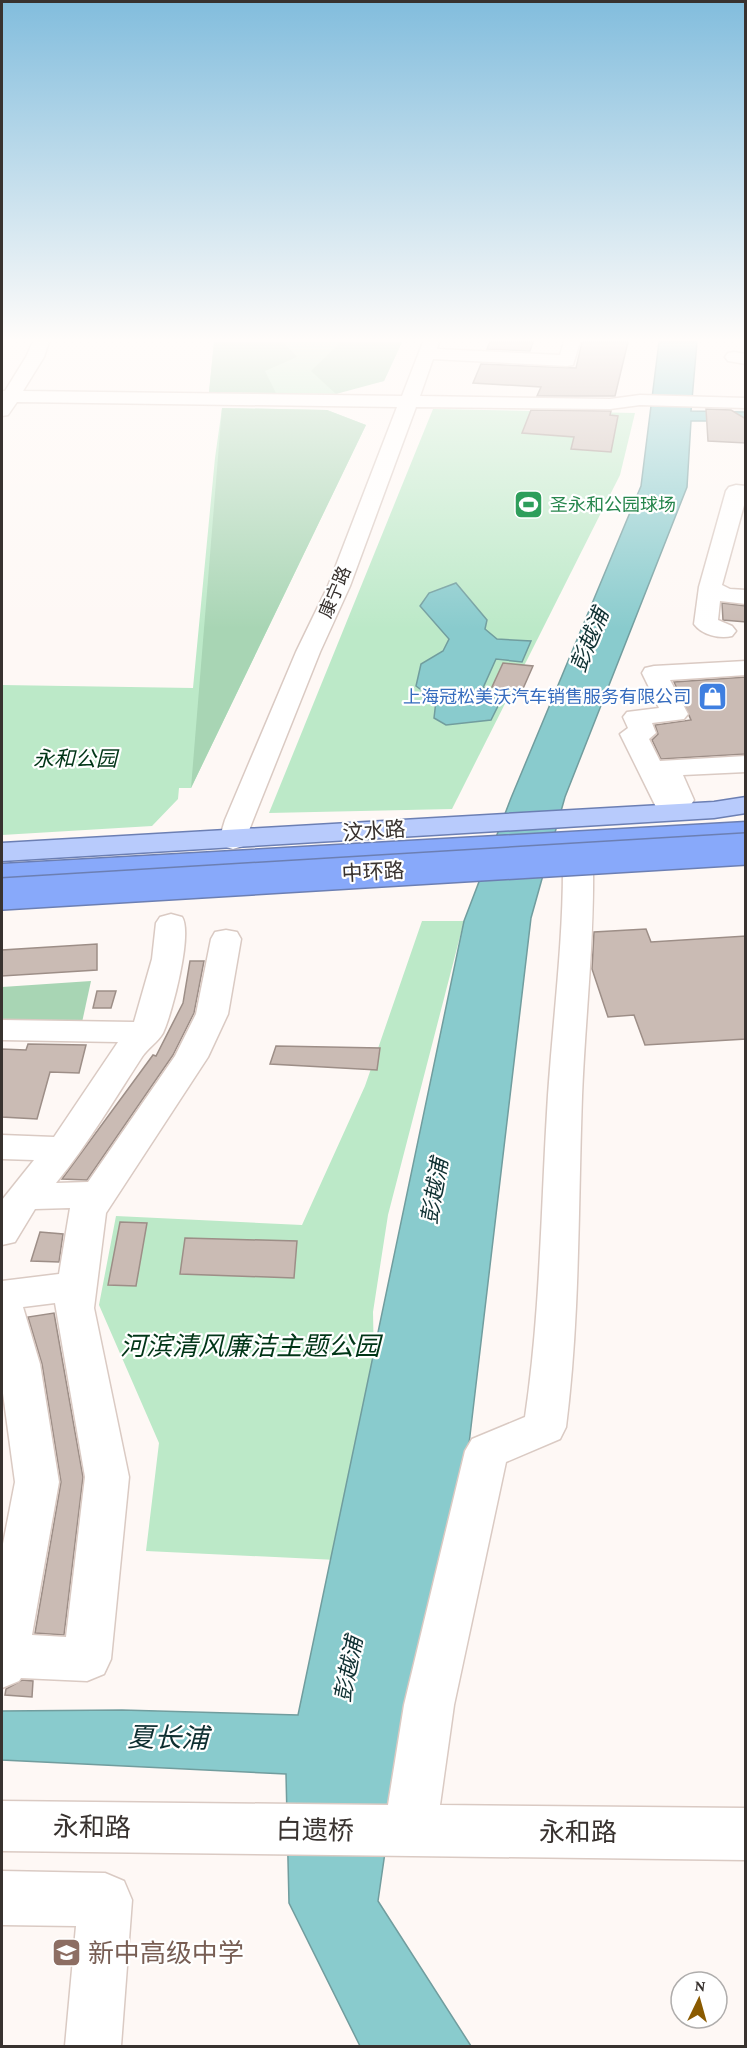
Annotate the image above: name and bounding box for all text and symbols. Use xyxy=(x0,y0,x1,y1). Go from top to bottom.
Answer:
sports icon: 圣永和公园球场 xyxy=(513,489,545,521)
place label: 圣永和公园球场 xyxy=(550,495,676,515)
street label: 康宁路 xyxy=(315,563,355,621)
water label: 彭越浦 xyxy=(566,602,615,675)
shop icon: 上海冠松美沃汽车销售服务有限公司 xyxy=(696,681,728,713)
place label: 上海冠松美沃汽车销售服务有限公司 xyxy=(403,687,691,707)
park label: 永和公园 xyxy=(33,747,120,771)
street label: 汶水路 xyxy=(342,817,406,845)
street label: 中环路 xyxy=(341,858,405,886)
water label: 彭越浦 xyxy=(416,1153,453,1226)
park label: 河滨清风廉洁主题公园 xyxy=(120,1332,384,1361)
water label: 彭越浦 xyxy=(330,1631,368,1704)
water label: 夏长浦 xyxy=(127,1722,213,1754)
street label: 永和路 xyxy=(53,1812,131,1843)
street label: 白遗桥 xyxy=(276,1815,354,1846)
street label: 永和路 xyxy=(539,1818,617,1847)
school or university icon: 新中高级中学 xyxy=(51,1937,83,1969)
place label: 新中高级中学 xyxy=(88,1939,244,1968)
north arrow xyxy=(669,1970,729,2030)
text: N xyxy=(694,1977,707,1995)

